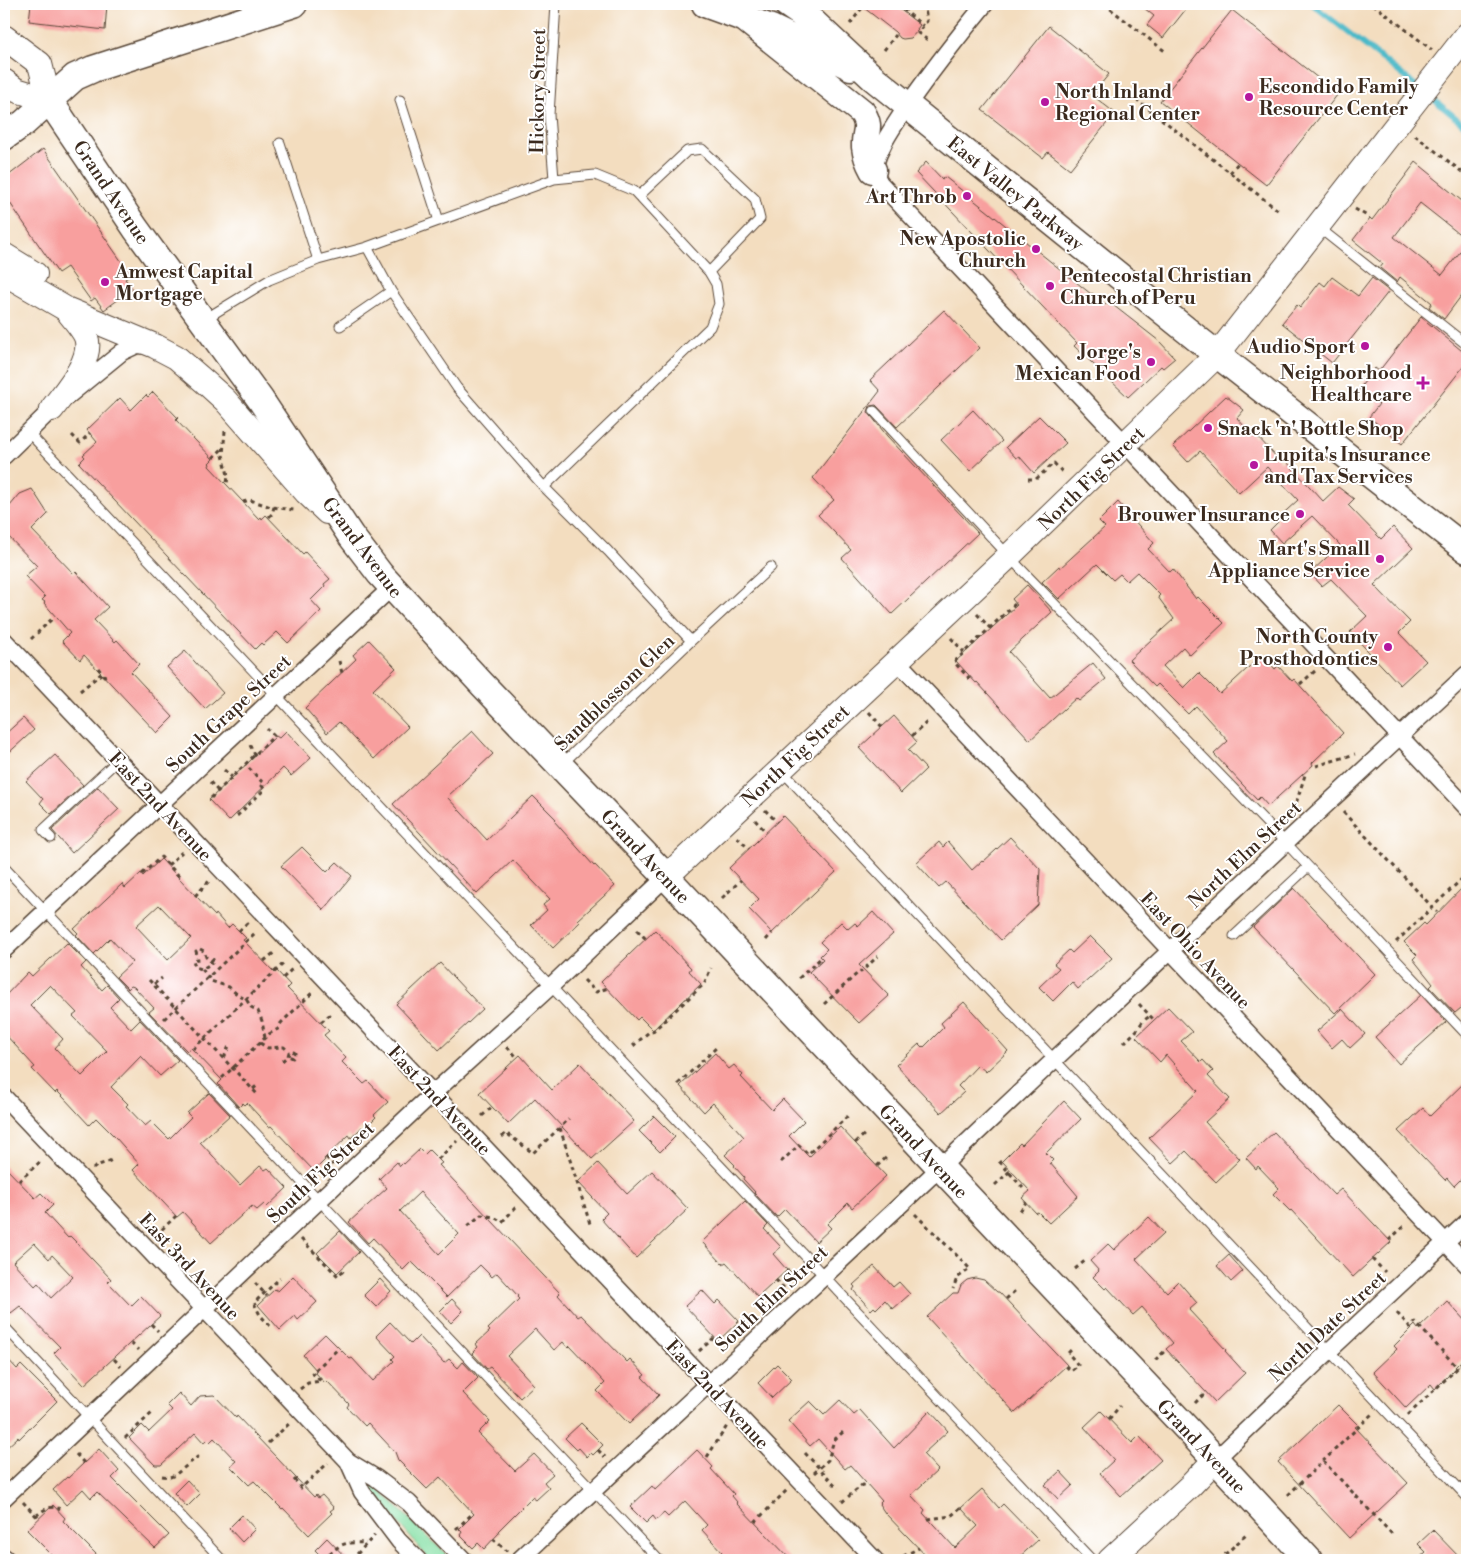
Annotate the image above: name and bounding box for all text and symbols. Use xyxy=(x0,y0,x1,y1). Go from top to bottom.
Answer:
street label: Hickory Street xyxy=(525,28,551,154)
place label: Escondido Family Resource Center xyxy=(1259,75,1419,121)
place label: North Inland Regional Center xyxy=(1055,80,1200,126)
marker: Escondido Family Resource Center xyxy=(1243,91,1255,103)
marker: North Inland Regional Center xyxy=(1039,96,1051,108)
street label: East Valley Parkway xyxy=(942,131,1089,257)
street label: Grand Avenue xyxy=(68,136,155,249)
place label: Art Throb xyxy=(865,185,957,209)
marker: Art Throb xyxy=(961,190,973,202)
place label: New Apostolic Church xyxy=(900,227,1026,273)
marker: New Apostolic Church xyxy=(1030,243,1042,255)
place label: Amwest Capital Mortgage xyxy=(114,260,253,306)
place label: Pentecostal Christian Church of Peru xyxy=(1060,264,1252,310)
marker: Amwest Capital Mortgage xyxy=(99,276,111,288)
marker: Pentecostal Christian Church of Peru xyxy=(1044,280,1056,292)
place label: Audio Sport xyxy=(1246,335,1355,359)
place label: Jorge's Mexican Food xyxy=(1015,340,1141,386)
marker: Audio Sport xyxy=(1359,340,1371,352)
marker: Jorge's Mexican Food xyxy=(1145,356,1157,368)
place label: Neighborhood Healthcare xyxy=(1280,361,1412,407)
marker: Neighborhood Healthcare xyxy=(1416,376,1430,390)
place label: Snack 'n' Bottle Shop xyxy=(1218,417,1404,441)
street label: North Fig Street xyxy=(1033,421,1150,536)
marker: Snack 'n' Bottle Shop xyxy=(1202,422,1214,434)
place label: Lupita's Insurance and Tax Services xyxy=(1264,443,1431,489)
marker: Lupita's Insurance and Tax Services xyxy=(1248,459,1260,471)
street label: Grand Avenue xyxy=(316,492,408,603)
place label: Brouwer Insurance xyxy=(1117,503,1290,527)
marker: Brouwer Insurance xyxy=(1294,508,1306,520)
place label: Mart's Small Appliance Service xyxy=(1207,537,1370,583)
marker: Mart's Small Appliance Service xyxy=(1374,553,1386,565)
place label: North County Prosthodontics xyxy=(1239,625,1378,671)
street label: Sandblossom Glen xyxy=(549,629,680,756)
marker: North County Prosthodontics xyxy=(1382,641,1394,653)
street label: South Grape Street xyxy=(161,649,296,778)
street label: North Fig Street xyxy=(737,699,855,812)
street label: East 2nd Avenue xyxy=(103,747,217,867)
street label: North Elm Street xyxy=(1183,796,1307,913)
street label: Grand Avenue xyxy=(595,804,695,909)
street label: East Ohio Avenue xyxy=(1135,887,1256,1014)
street label: East 2nd Avenue xyxy=(382,1041,496,1161)
street label: Grand Avenue xyxy=(873,1099,973,1204)
street label: South Fig Street xyxy=(262,1117,380,1229)
street label: East 3rd Avenue xyxy=(134,1208,245,1325)
street label: South Elm Street xyxy=(710,1240,833,1357)
street label: North Date Street xyxy=(1264,1266,1391,1387)
street label: East 2nd Avenue xyxy=(660,1335,774,1455)
street label: Grand Avenue xyxy=(1151,1394,1251,1499)

